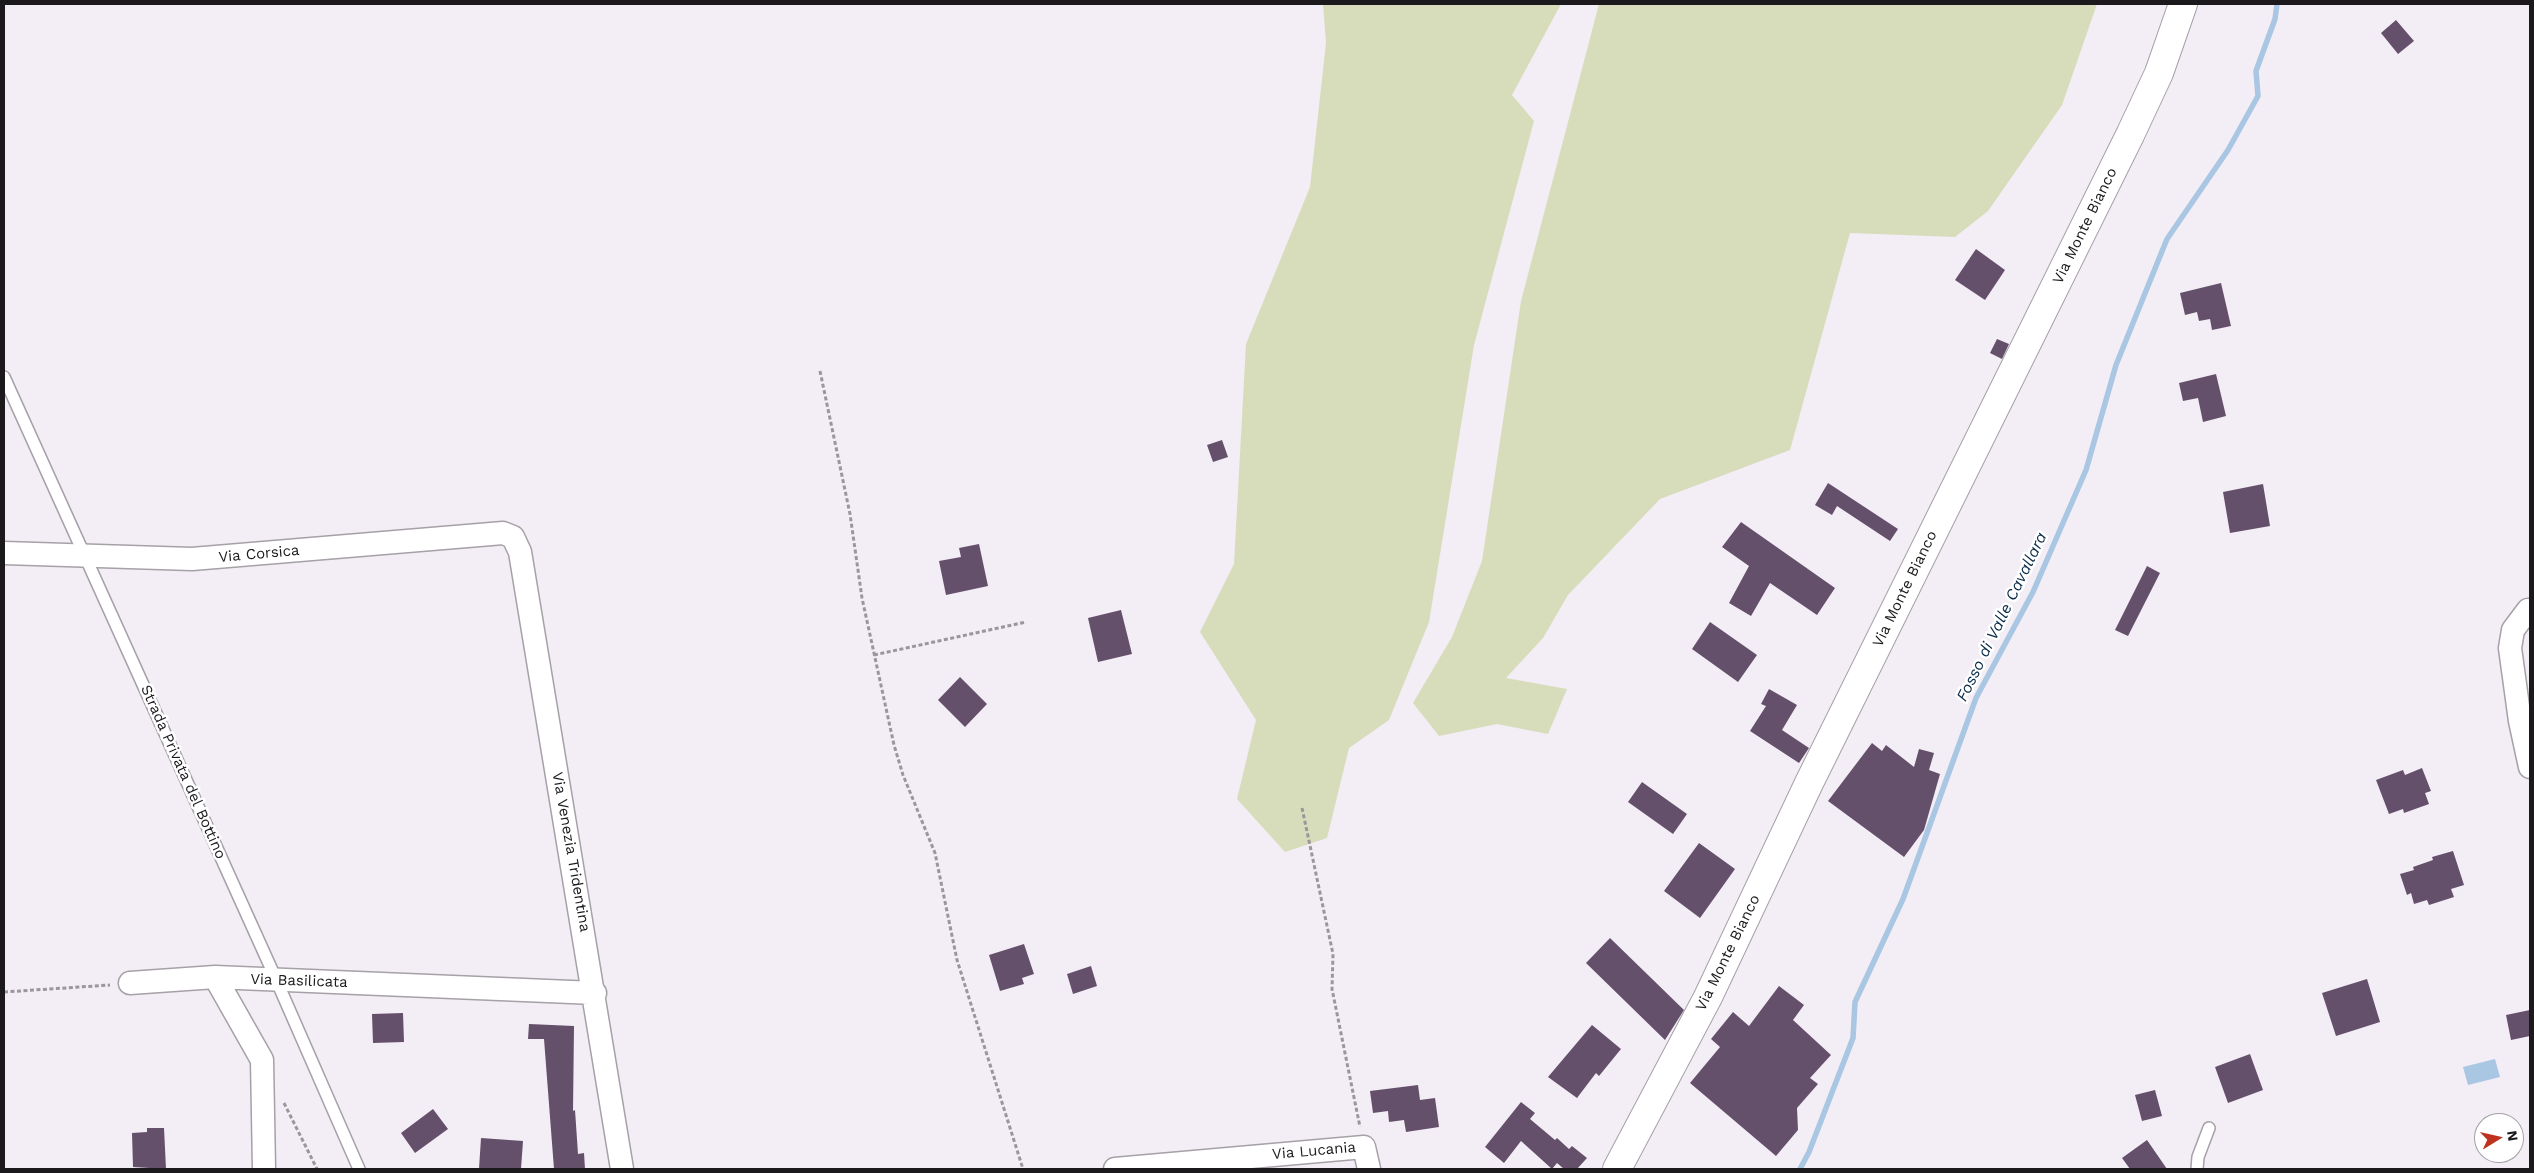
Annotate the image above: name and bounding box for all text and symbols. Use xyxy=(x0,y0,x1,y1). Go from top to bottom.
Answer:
street label: Via Monte Bianco xyxy=(2049,165,2121,287)
street label: Via Monte Bianco xyxy=(1869,528,1941,650)
water label: Fosso di Valle Cavallara xyxy=(1953,529,2051,705)
street label: Via Corsica xyxy=(218,541,300,567)
street label: Strada Privata del Bottino xyxy=(136,682,230,862)
street label: Via Venezia Tridentina xyxy=(548,771,594,933)
street label: Via Monte Bianco xyxy=(1692,892,1764,1014)
street label: Via Basilicata xyxy=(250,970,348,992)
north arrow xyxy=(2474,1113,2524,1163)
text: N xyxy=(2504,1129,2522,1142)
street label: Via Lucania xyxy=(1271,1138,1357,1164)

